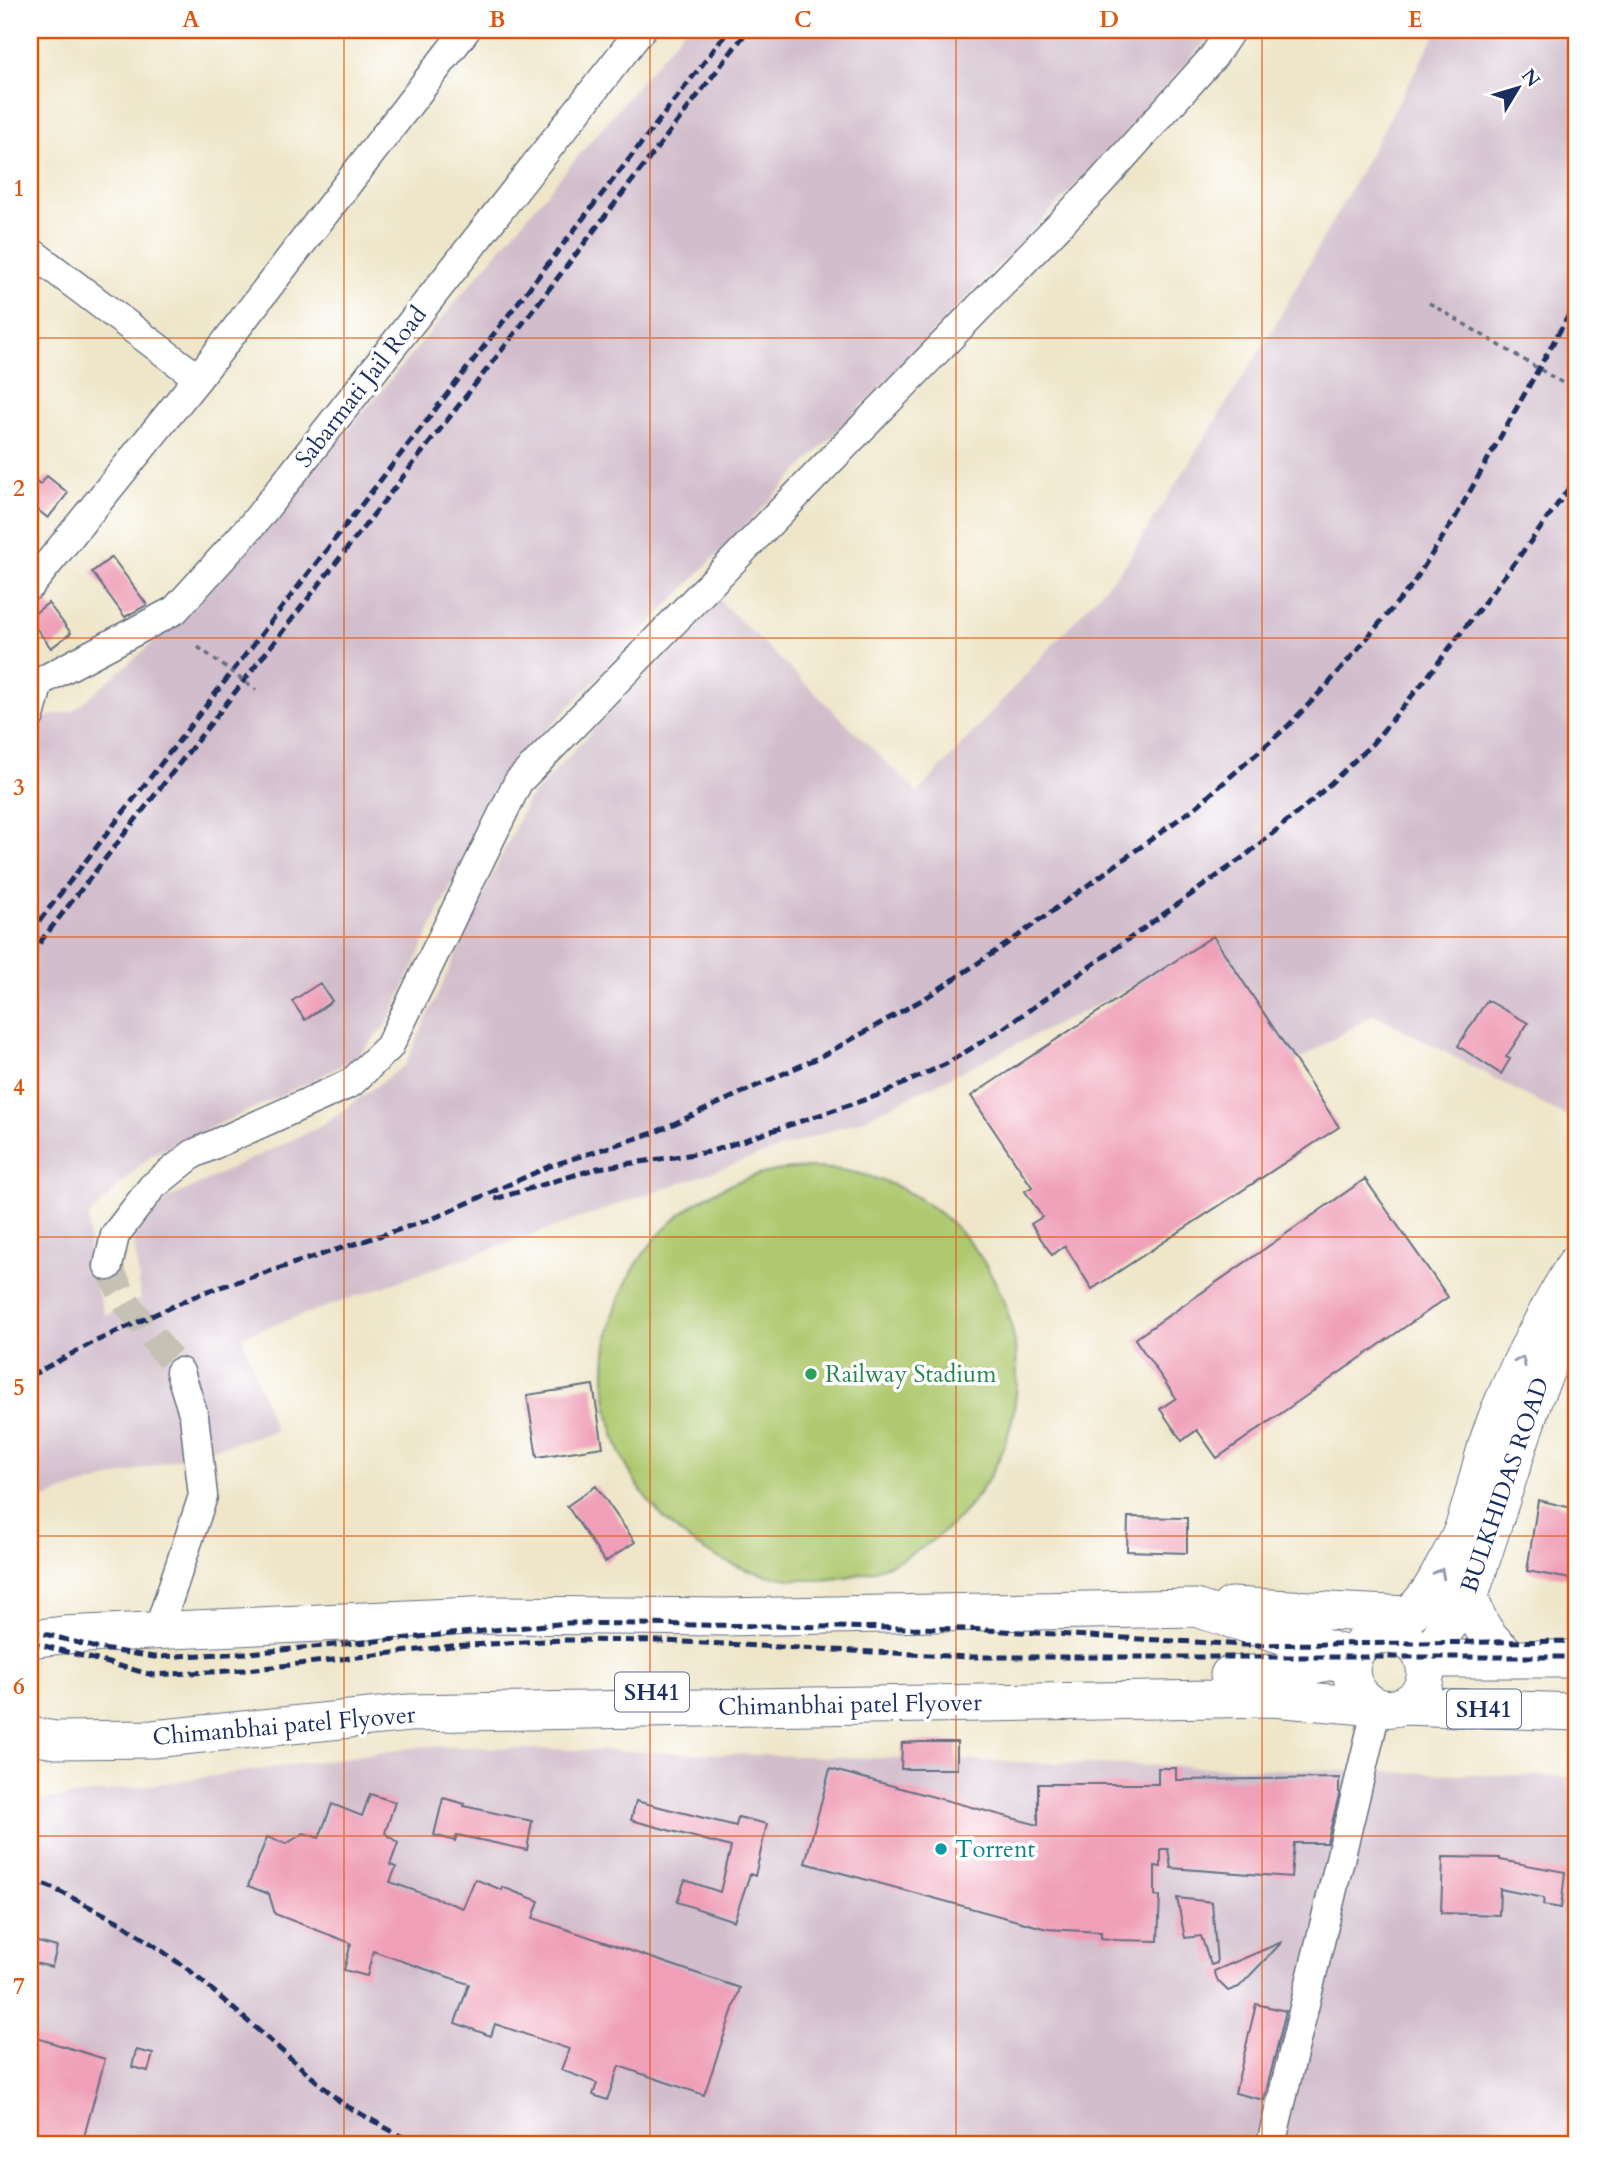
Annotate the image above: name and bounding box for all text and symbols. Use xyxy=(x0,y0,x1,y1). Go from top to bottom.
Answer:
text: A xyxy=(182,4,200,35)
text: B xyxy=(489,4,505,35)
text: C xyxy=(794,4,812,35)
text: D xyxy=(1099,4,1119,35)
text: E xyxy=(1408,4,1422,35)
north arrow xyxy=(1484,52,1554,122)
text: N xyxy=(1515,64,1546,93)
text: 1 xyxy=(13,173,25,204)
street label: Sabarmati Jail Road xyxy=(288,299,435,475)
text: 2 xyxy=(13,473,25,504)
text: 3 xyxy=(13,772,25,803)
text: 4 xyxy=(13,1072,25,1103)
one-way arrow xyxy=(1513,1356,1527,1368)
place label: Railway Stadium xyxy=(825,1358,997,1391)
marker: Railway Stadium xyxy=(803,1366,819,1382)
text: 5 xyxy=(13,1372,25,1403)
street label: BULKHIDAS ROAD xyxy=(1453,1373,1557,1597)
one-way arrow xyxy=(1432,1567,1445,1580)
text: 6 xyxy=(13,1671,25,1702)
road number: SH41 xyxy=(615,1672,689,1712)
street label: Chimanbhai patel Flyover xyxy=(718,1686,982,1724)
road number: SH41 xyxy=(1447,1690,1521,1728)
street label: Chimanbhai patel Flyover xyxy=(151,1698,417,1754)
place label: Torrent xyxy=(955,1833,1036,1866)
marker: Torrent xyxy=(933,1841,949,1857)
text: 7 xyxy=(13,1971,25,2002)

